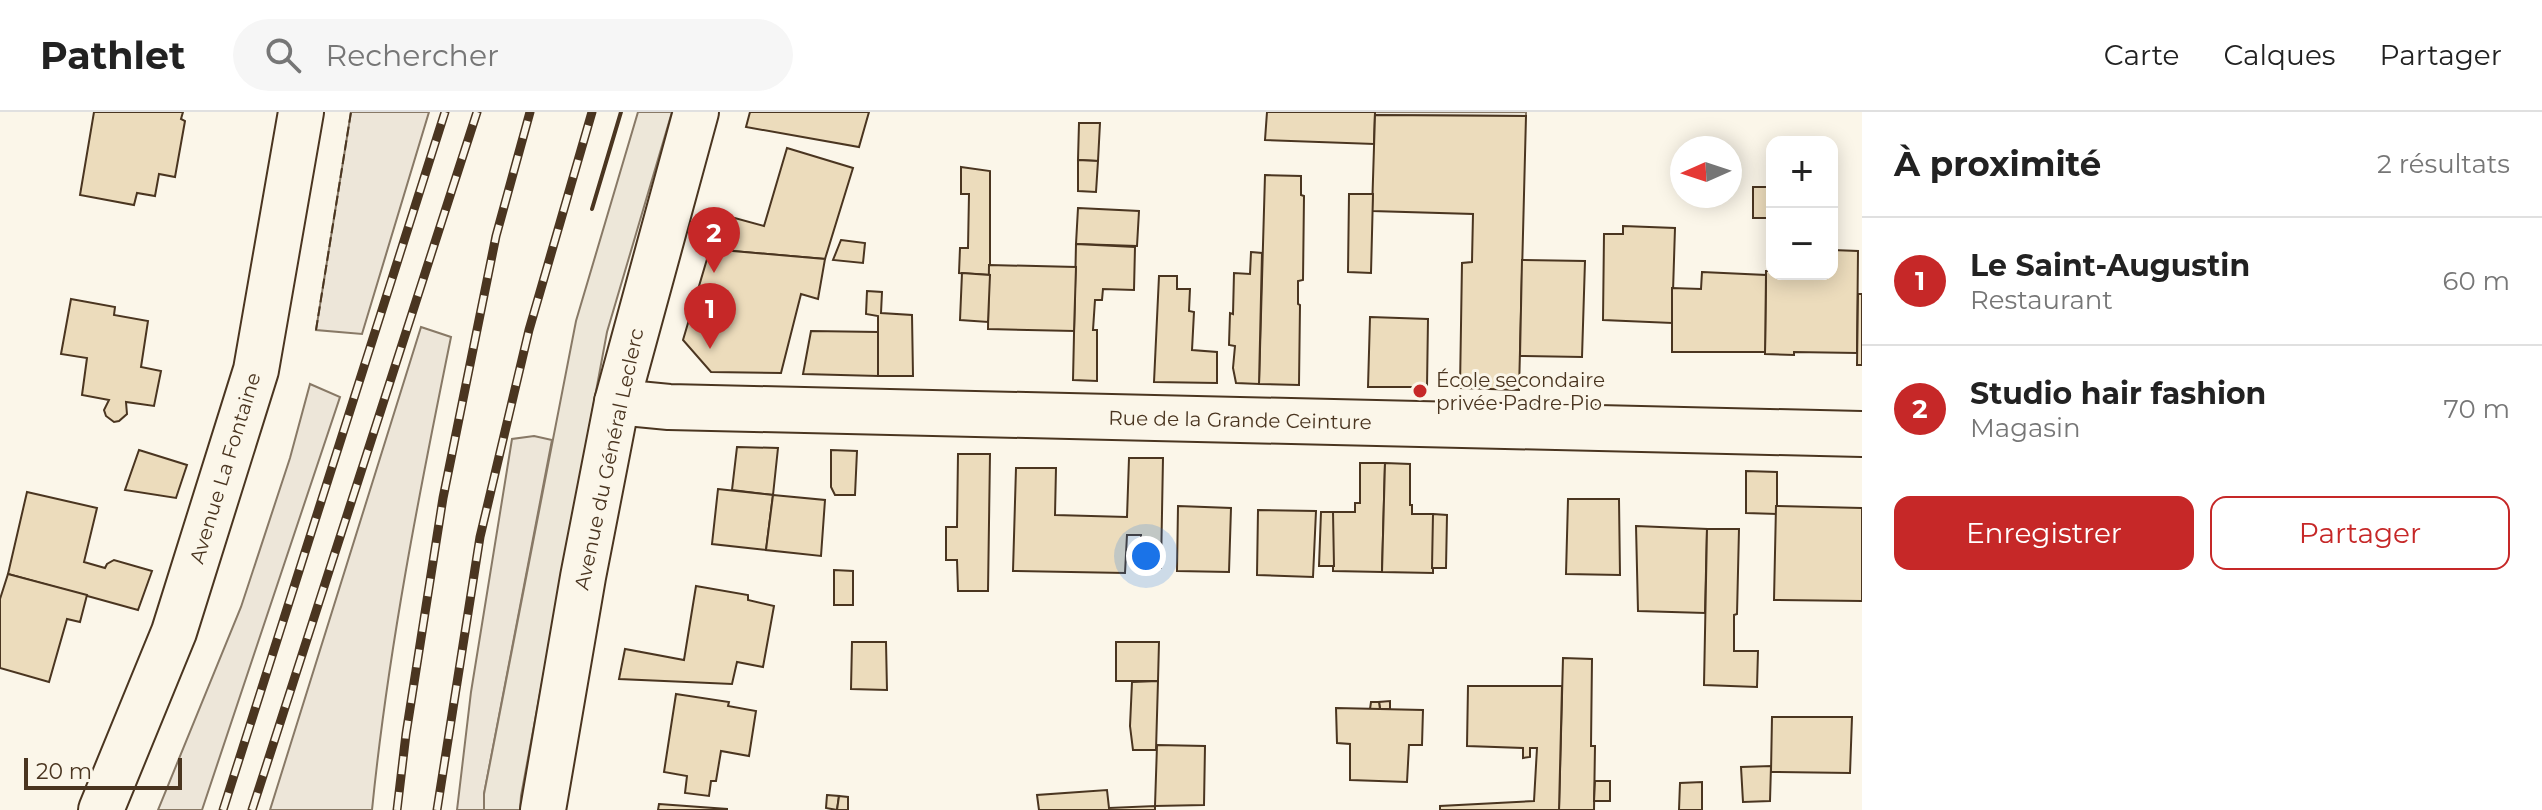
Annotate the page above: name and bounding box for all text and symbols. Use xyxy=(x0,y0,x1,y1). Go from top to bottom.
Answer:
search box xyxy=(233,19,793,91)
text: Pathlet xyxy=(40,32,185,79)
icon: search xyxy=(261,33,305,77)
text: Rechercher xyxy=(325,37,499,74)
text: Carte xyxy=(2104,38,2179,72)
text: Calques xyxy=(2223,38,2335,72)
text: Partager xyxy=(2379,38,2502,72)
north arrow xyxy=(1670,136,1742,208)
map controls xyxy=(1766,136,1838,280)
button: + xyxy=(1766,136,1838,208)
text: À proximité xyxy=(1894,143,2101,185)
text: 2 résultats xyxy=(2377,148,2510,180)
pin: 2 xyxy=(688,207,740,273)
button: − xyxy=(1766,208,1838,280)
text: Le Saint-Augustin xyxy=(1970,247,2250,284)
text: 1 xyxy=(1915,265,1925,297)
text: 60 m xyxy=(2443,265,2510,297)
pin: 1 xyxy=(684,283,736,349)
text: Restaurant xyxy=(1970,284,2113,316)
street label: Avenue du Général Leclerc xyxy=(570,326,648,592)
place label: École secondaire privée Padre-Pio xyxy=(1436,368,1605,415)
street label: Avenue La Fontaine xyxy=(185,370,265,566)
text: Studio hair fashion xyxy=(1970,375,2266,412)
marker: École secondaire privée Padre-Pio xyxy=(1411,382,1429,400)
text: 2 xyxy=(1912,393,1928,425)
text: 70 m xyxy=(2444,393,2510,425)
street label: Rue de la Grande Ceinture xyxy=(1108,406,1372,434)
text: Magasin xyxy=(1970,412,2081,444)
button: Enregistrer xyxy=(1894,496,2194,570)
button: Partager xyxy=(2210,496,2510,570)
your location xyxy=(1126,536,1166,576)
scale bar xyxy=(24,754,182,790)
text: 20 m xyxy=(36,758,92,785)

